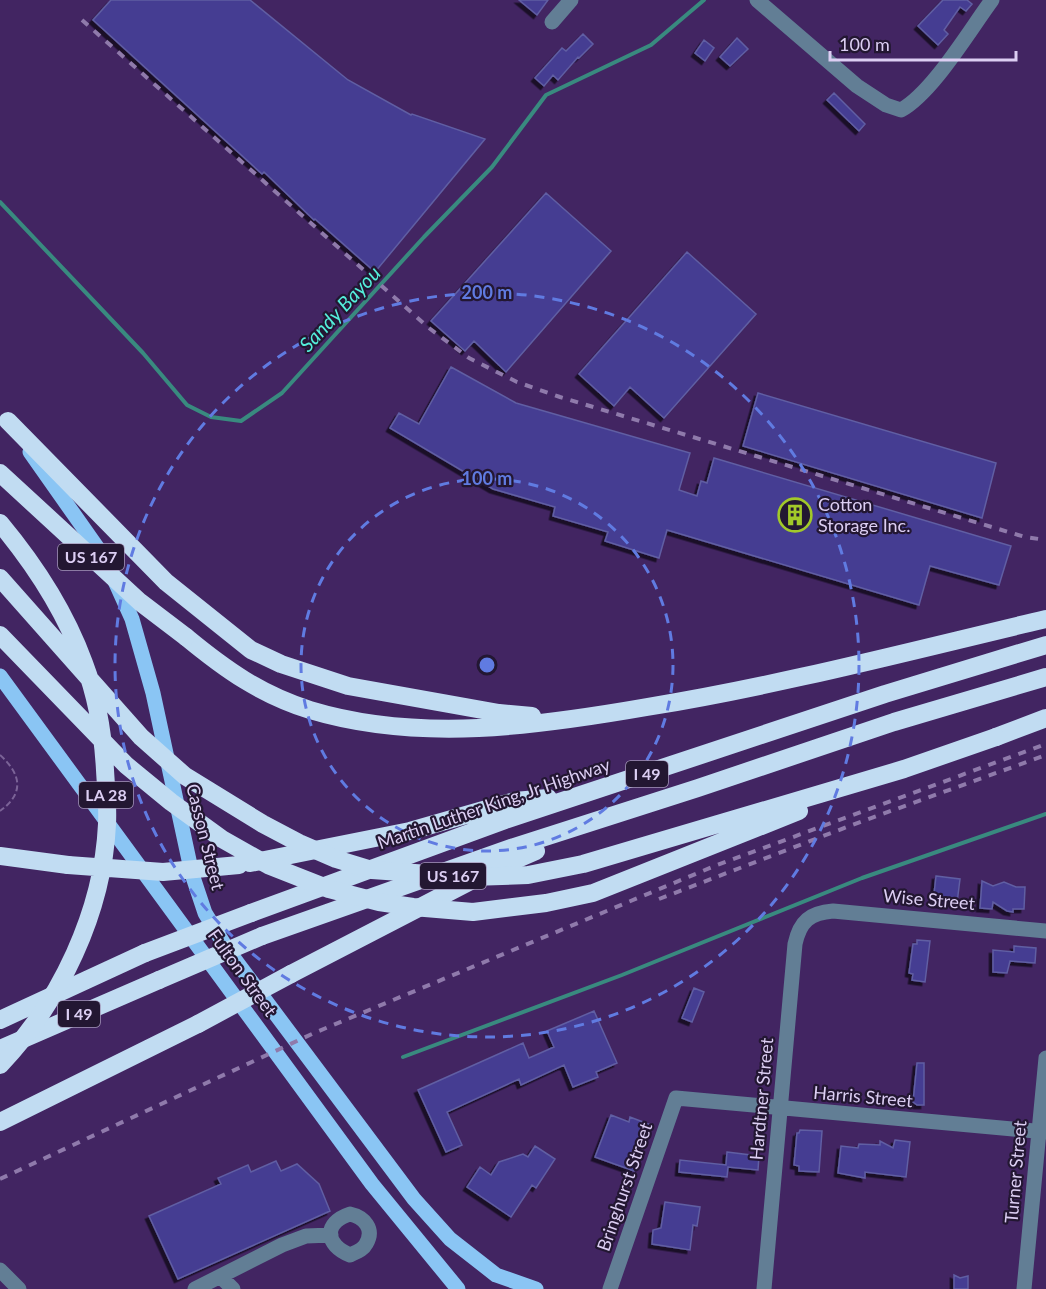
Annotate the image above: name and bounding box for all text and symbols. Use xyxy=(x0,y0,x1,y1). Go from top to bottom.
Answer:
scale bar xyxy=(830,24,1016,62)
text: 100 m xyxy=(839,33,890,55)
water label: Sandy Bayou xyxy=(294,261,385,356)
text: 200 m xyxy=(462,281,512,303)
text: 100 m xyxy=(462,467,512,489)
place label: Cotton Storage Inc. xyxy=(818,493,910,536)
building icon: Cotton Storage Inc. xyxy=(777,497,813,533)
road number: US 167 xyxy=(58,544,124,570)
centre of rings xyxy=(477,655,497,675)
street label: Martin Luther King, Jr Highway xyxy=(374,753,614,853)
road number: I 49 xyxy=(626,761,668,787)
street label: Casson Street xyxy=(182,781,230,893)
road number: LA 28 xyxy=(79,782,133,808)
road number: US 167 xyxy=(420,863,486,889)
street label: Wise Street xyxy=(882,884,977,914)
street label: Fulton Street xyxy=(204,925,282,1021)
road number: I 49 xyxy=(58,1001,100,1027)
street label: Hardtner Street xyxy=(745,1036,777,1161)
street label: Harris Street xyxy=(812,1081,914,1111)
street label: Bringhurst Street xyxy=(592,1119,657,1254)
street label: Turner Street xyxy=(1000,1119,1031,1224)

